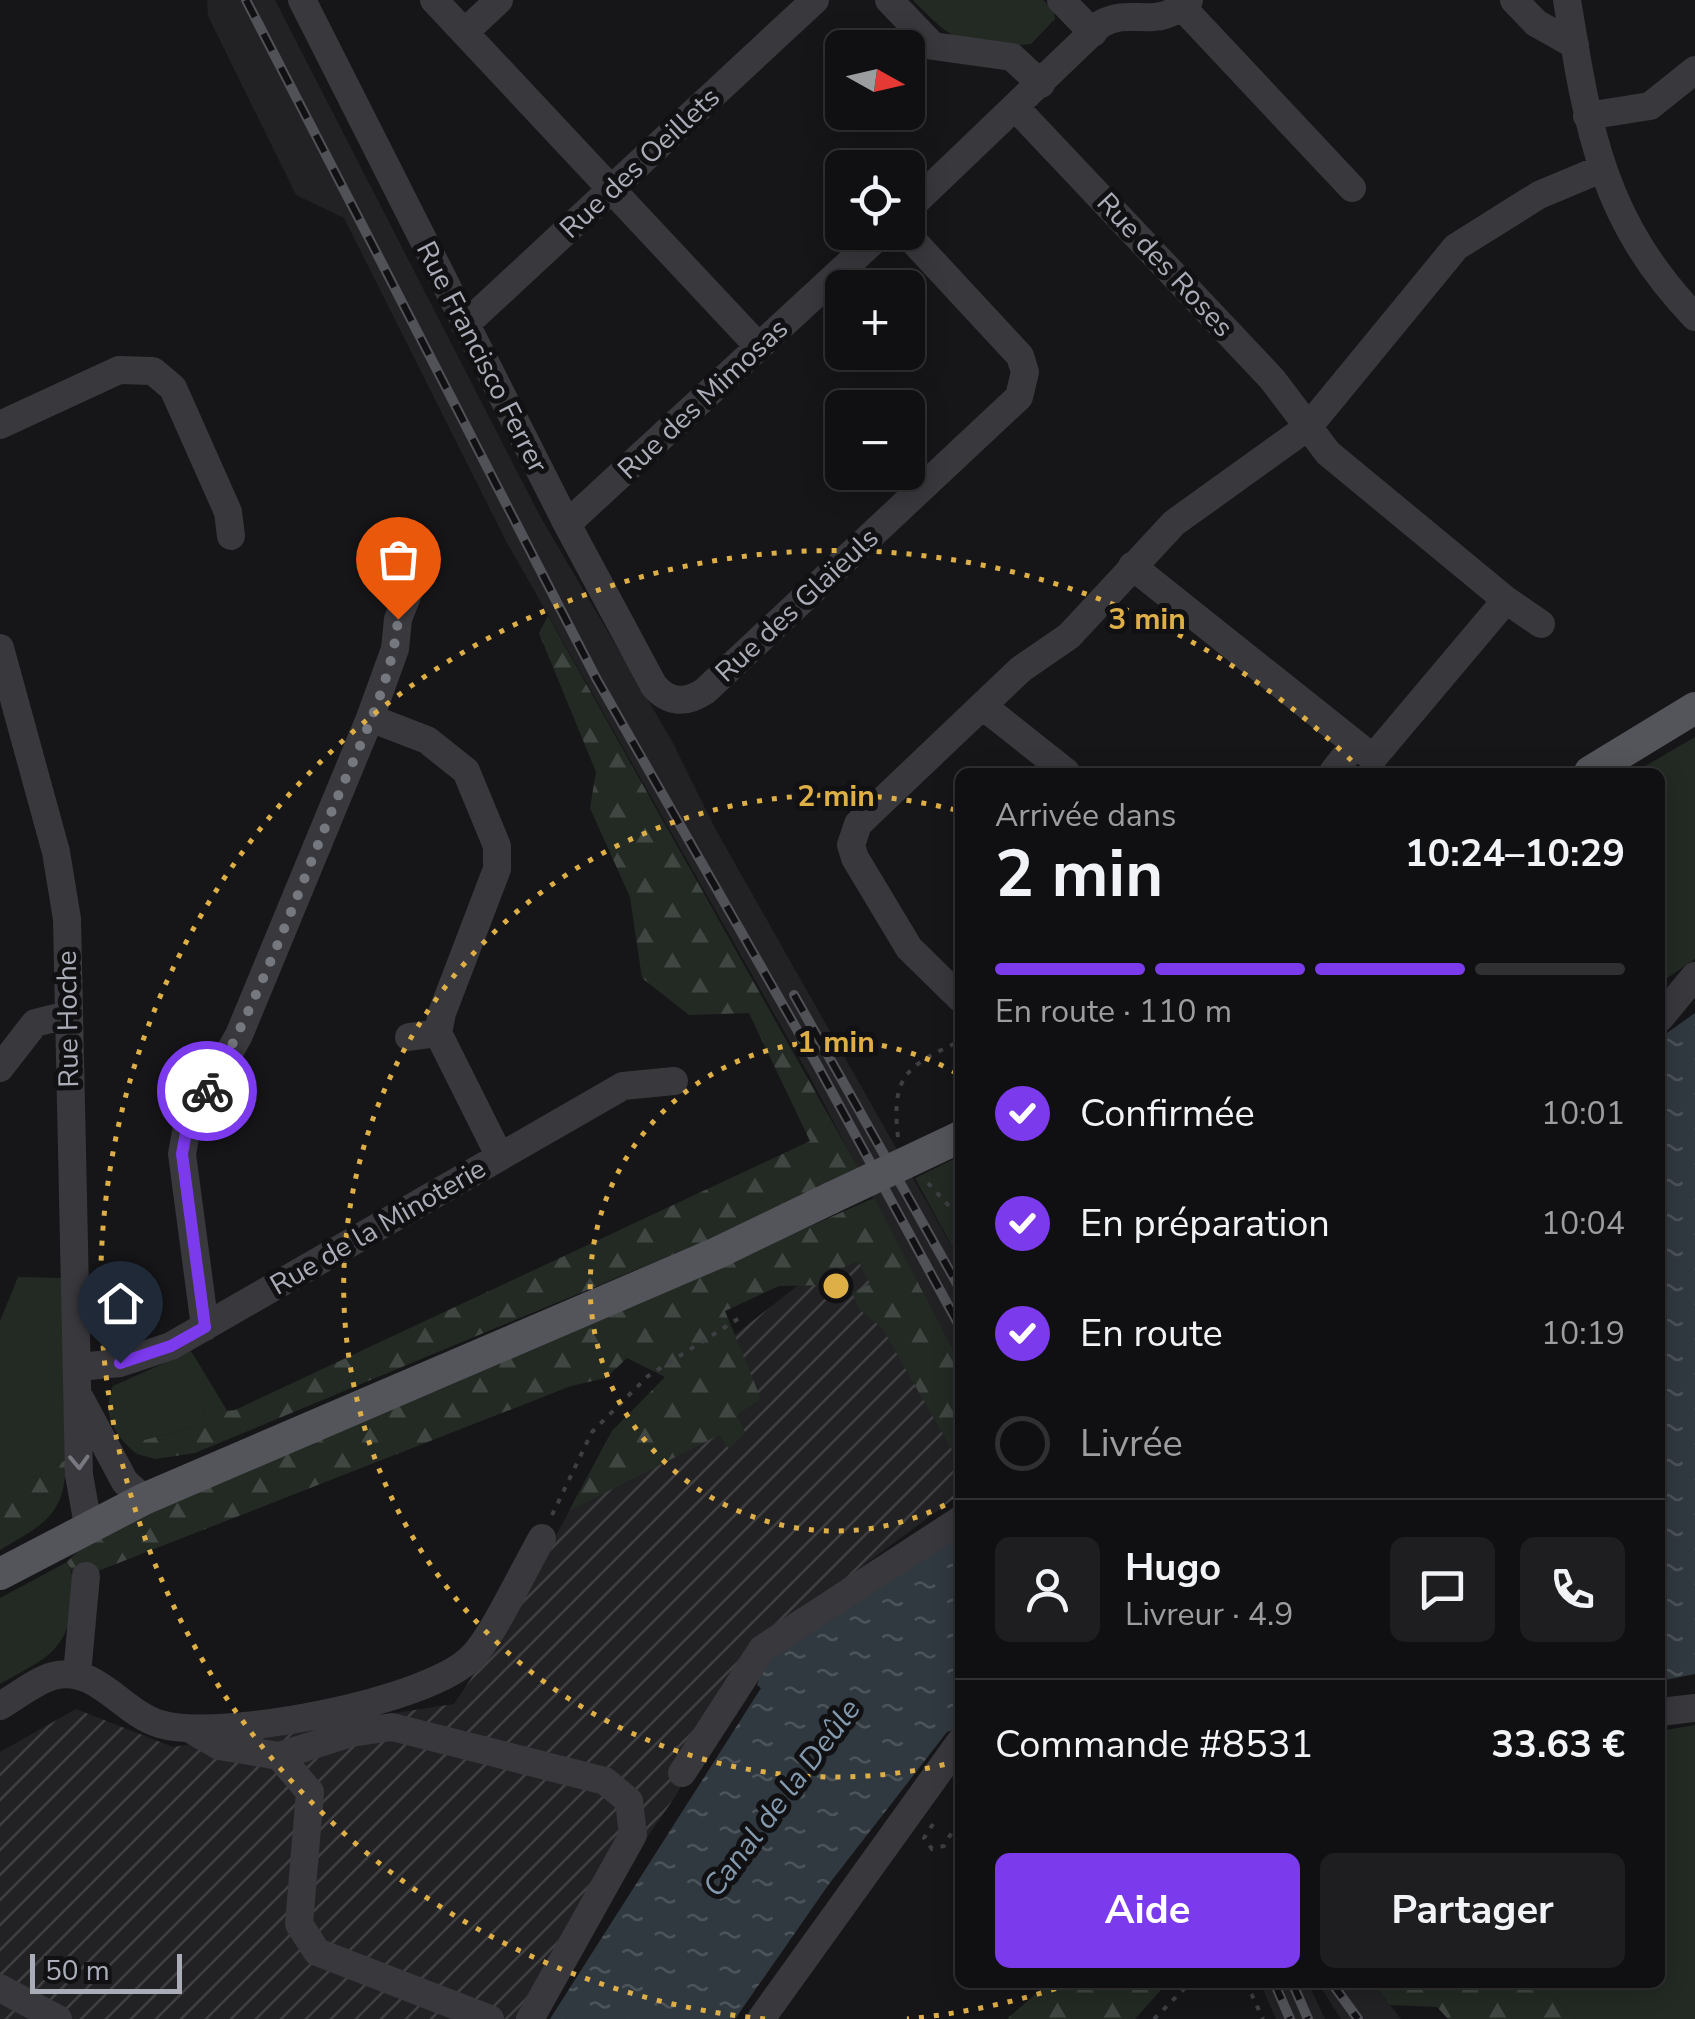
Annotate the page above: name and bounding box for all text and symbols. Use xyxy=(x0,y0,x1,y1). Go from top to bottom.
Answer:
north arrow xyxy=(825,30,925,130)
map controls xyxy=(825,30,925,490)
street label: Rue des Oeillets xyxy=(552,79,728,247)
button: locate xyxy=(825,150,925,250)
street label: Rue des Roses xyxy=(1088,185,1242,345)
street label: Rue Francisco Ferrer xyxy=(407,235,557,479)
button: + xyxy=(825,270,925,370)
street label: Rue des Mimosas xyxy=(610,310,796,488)
button: − xyxy=(825,390,925,490)
pin xyxy=(356,517,441,620)
street label: Rue des Glaïeuls xyxy=(707,519,887,691)
icon: bag xyxy=(371,532,426,587)
text: 3 min xyxy=(1108,599,1186,640)
text: 2 min xyxy=(797,776,875,817)
text: Arrivée dans xyxy=(995,794,1176,837)
text: 10:24–10:29 xyxy=(1405,828,1625,879)
text: 2 min xyxy=(995,830,1163,919)
street label: Rue Hoche xyxy=(48,950,88,1088)
text: En route · 110 m xyxy=(995,990,1232,1033)
text: 1 min xyxy=(797,1022,875,1063)
courier xyxy=(157,1041,257,1141)
icon: bike xyxy=(180,1064,235,1119)
icon: check xyxy=(995,1086,1050,1141)
text: Confirmée xyxy=(1080,1088,1255,1139)
text: 10:01 xyxy=(1541,1092,1625,1135)
street label: Rue de la Minoterie xyxy=(263,1150,493,1304)
icon: check xyxy=(995,1196,1050,1251)
text: En préparation xyxy=(1080,1198,1330,1249)
text: 10:04 xyxy=(1541,1202,1625,1245)
pin xyxy=(78,1261,163,1364)
centre of rings xyxy=(818,1268,854,1304)
icon: home xyxy=(93,1276,148,1331)
icon: check xyxy=(995,1306,1050,1361)
text: En route xyxy=(1080,1308,1223,1359)
text: 10:19 xyxy=(1541,1312,1625,1355)
text: Livrée xyxy=(1080,1418,1183,1469)
one-way arrow xyxy=(68,1455,89,1471)
button: person xyxy=(995,1537,1100,1642)
button: chat xyxy=(1390,1537,1495,1642)
button: phone xyxy=(1520,1537,1625,1642)
text: Hugo xyxy=(1125,1542,1221,1593)
text: Livreur · 4.9 xyxy=(1125,1593,1293,1636)
water label: Canal de la Deûle xyxy=(694,1690,870,1906)
text: Commande #8531 xyxy=(995,1719,1313,1770)
text: 33.63 € xyxy=(1491,1719,1625,1770)
button: Aide xyxy=(995,1853,1300,1968)
button: Partager xyxy=(1320,1853,1625,1968)
scale bar xyxy=(30,1949,182,1994)
text: 50 m xyxy=(45,1952,110,1990)

